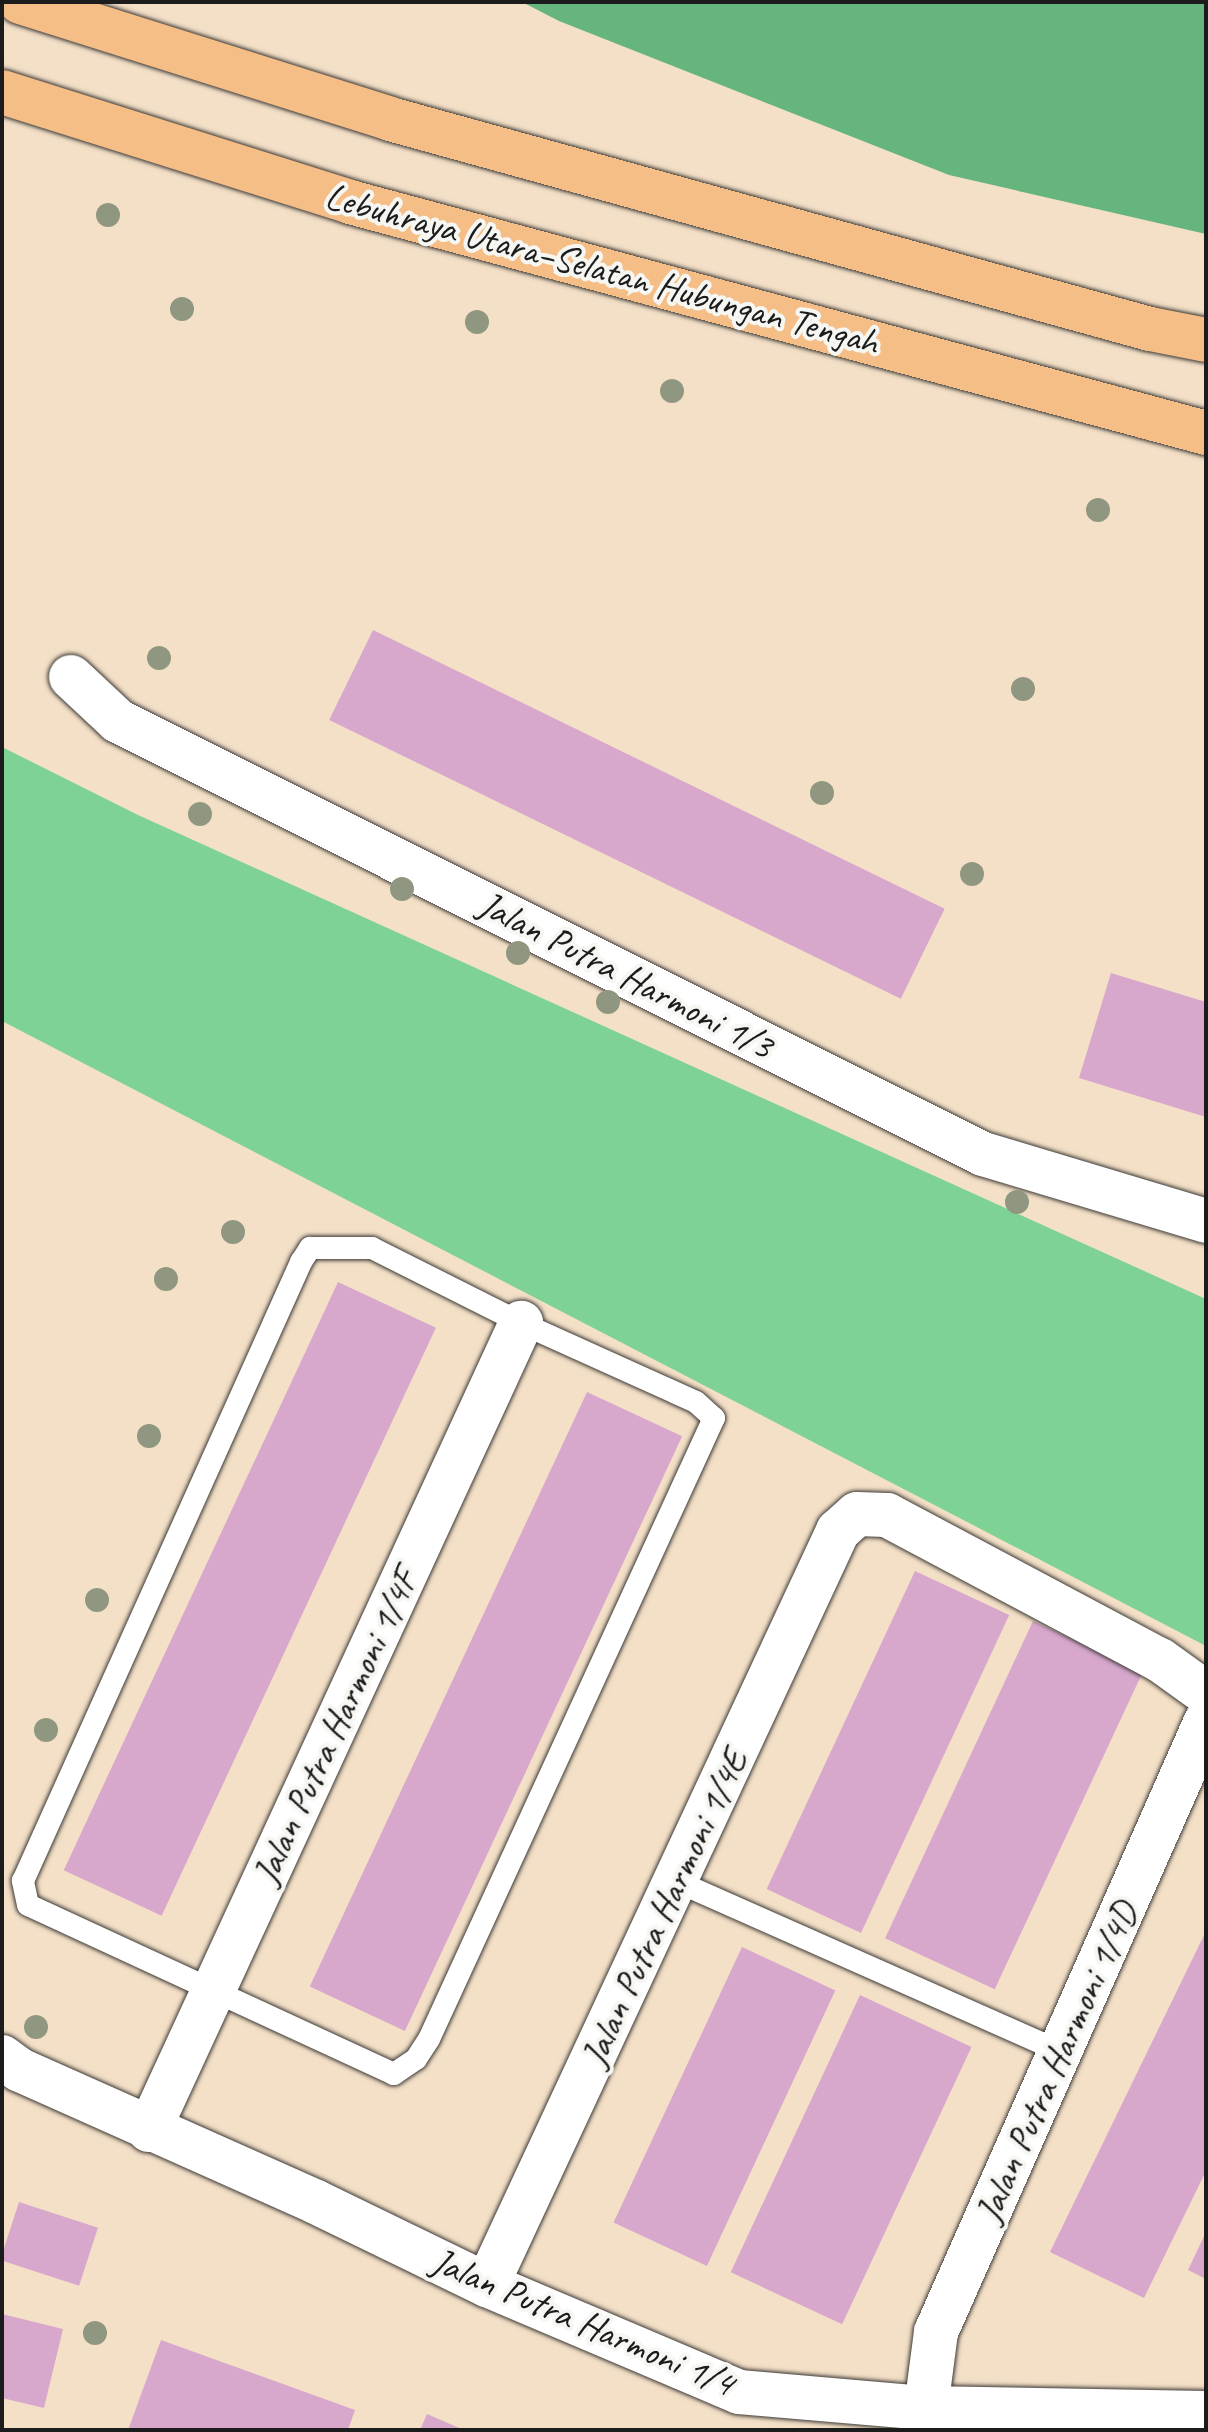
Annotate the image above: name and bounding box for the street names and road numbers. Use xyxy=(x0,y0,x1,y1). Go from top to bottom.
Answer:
street label: Lebuhraya Utara–Selatan Hubungan Tengah xyxy=(319,173,885,365)
street label: Jalan Putra Harmoni 1/3 xyxy=(471,881,781,1069)
street label: Jalan Putra Harmoni 1/4F xyxy=(242,1562,428,1892)
street label: Jalan Putra Harmoni 1/4E xyxy=(570,1742,758,2074)
street label: Jalan Putra Harmoni 1/4D xyxy=(964,1894,1148,2230)
street label: Jalan Putra Harmoni 1/4 xyxy=(424,2237,742,2407)

